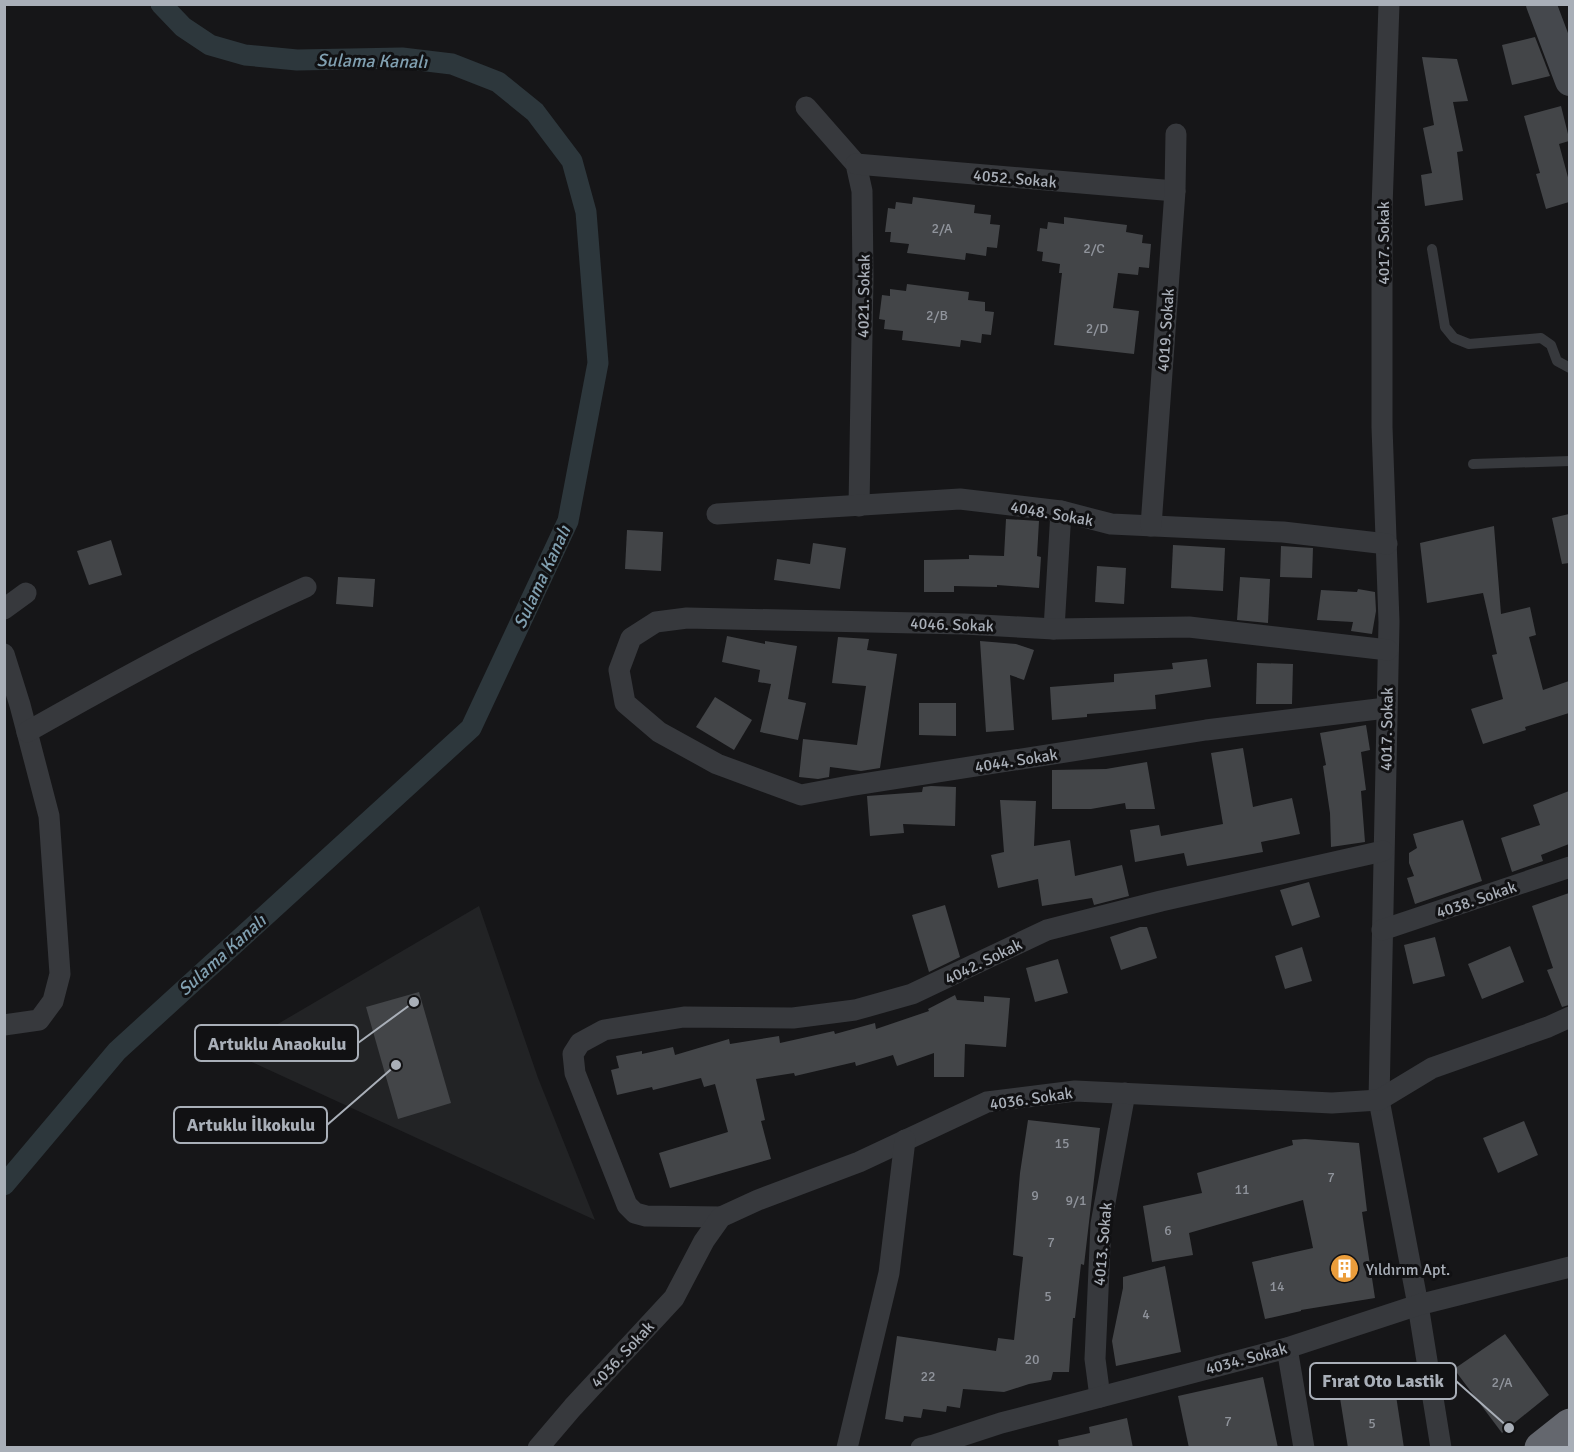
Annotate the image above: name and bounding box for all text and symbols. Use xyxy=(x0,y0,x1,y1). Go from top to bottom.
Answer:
water label: Sulama Kanalı xyxy=(317,49,429,73)
street label: 4052. Sokak xyxy=(972,165,1057,193)
street label: 4017. Sokak xyxy=(1374,201,1394,285)
house number: 2/A xyxy=(932,220,953,237)
house number: 2/C xyxy=(1083,240,1105,257)
street label: 4021. Sokak xyxy=(853,254,875,338)
street label: 4019. Sokak xyxy=(1153,288,1179,372)
house number: 2/B xyxy=(926,307,948,324)
house number: 2/D xyxy=(1086,320,1108,337)
street label: 4048. Sokak xyxy=(1009,497,1095,531)
water label: Sulama Kanalı xyxy=(509,521,576,632)
street label: 4046. Sokak xyxy=(910,614,994,636)
street label: 4017. Sokak xyxy=(1376,687,1398,771)
street label: 4044. Sokak xyxy=(973,745,1059,777)
street label: 4038. Sokak xyxy=(1434,877,1519,923)
water label: Sulama Kanalı xyxy=(174,909,271,1000)
street label: 4042. Sokak xyxy=(941,935,1025,989)
callout: Artuklu Anaokulu xyxy=(195,1025,358,1061)
text: Artuklu Anaokulu xyxy=(208,1033,346,1055)
street label: 4036. Sokak xyxy=(988,1083,1074,1115)
callout: Artuklu İlkokulu xyxy=(174,1107,327,1143)
text: Artuklu İlkokulu xyxy=(187,1114,315,1136)
house number: 15 xyxy=(1054,1135,1070,1152)
house number: 7 xyxy=(1327,1169,1335,1186)
house number: 11 xyxy=(1234,1181,1250,1198)
house number: 9 xyxy=(1031,1187,1039,1204)
house number: 9/1 xyxy=(1065,1192,1087,1209)
street label: 4013. Sokak xyxy=(1089,1202,1117,1287)
house number: 6 xyxy=(1164,1222,1172,1239)
house number: 7 xyxy=(1047,1234,1055,1251)
building icon: Yıldırım Apt. xyxy=(1329,1253,1361,1285)
place label: Yıldırım Apt. xyxy=(1366,1260,1450,1280)
house number: 14 xyxy=(1269,1278,1285,1295)
house number: 5 xyxy=(1044,1288,1052,1305)
house number: 4 xyxy=(1142,1306,1150,1323)
street label: 4036. Sokak xyxy=(587,1317,659,1392)
street label: 4034. Sokak xyxy=(1203,1338,1289,1379)
house number: 20 xyxy=(1024,1351,1040,1368)
callout: Fırat Oto Lastik xyxy=(1310,1363,1456,1399)
house number: 22 xyxy=(920,1368,936,1385)
text: Fırat Oto Lastik xyxy=(1322,1370,1445,1392)
house number: 2/A xyxy=(1492,1374,1513,1391)
house number: 7 xyxy=(1224,1413,1232,1430)
house number: 5 xyxy=(1368,1415,1376,1432)

